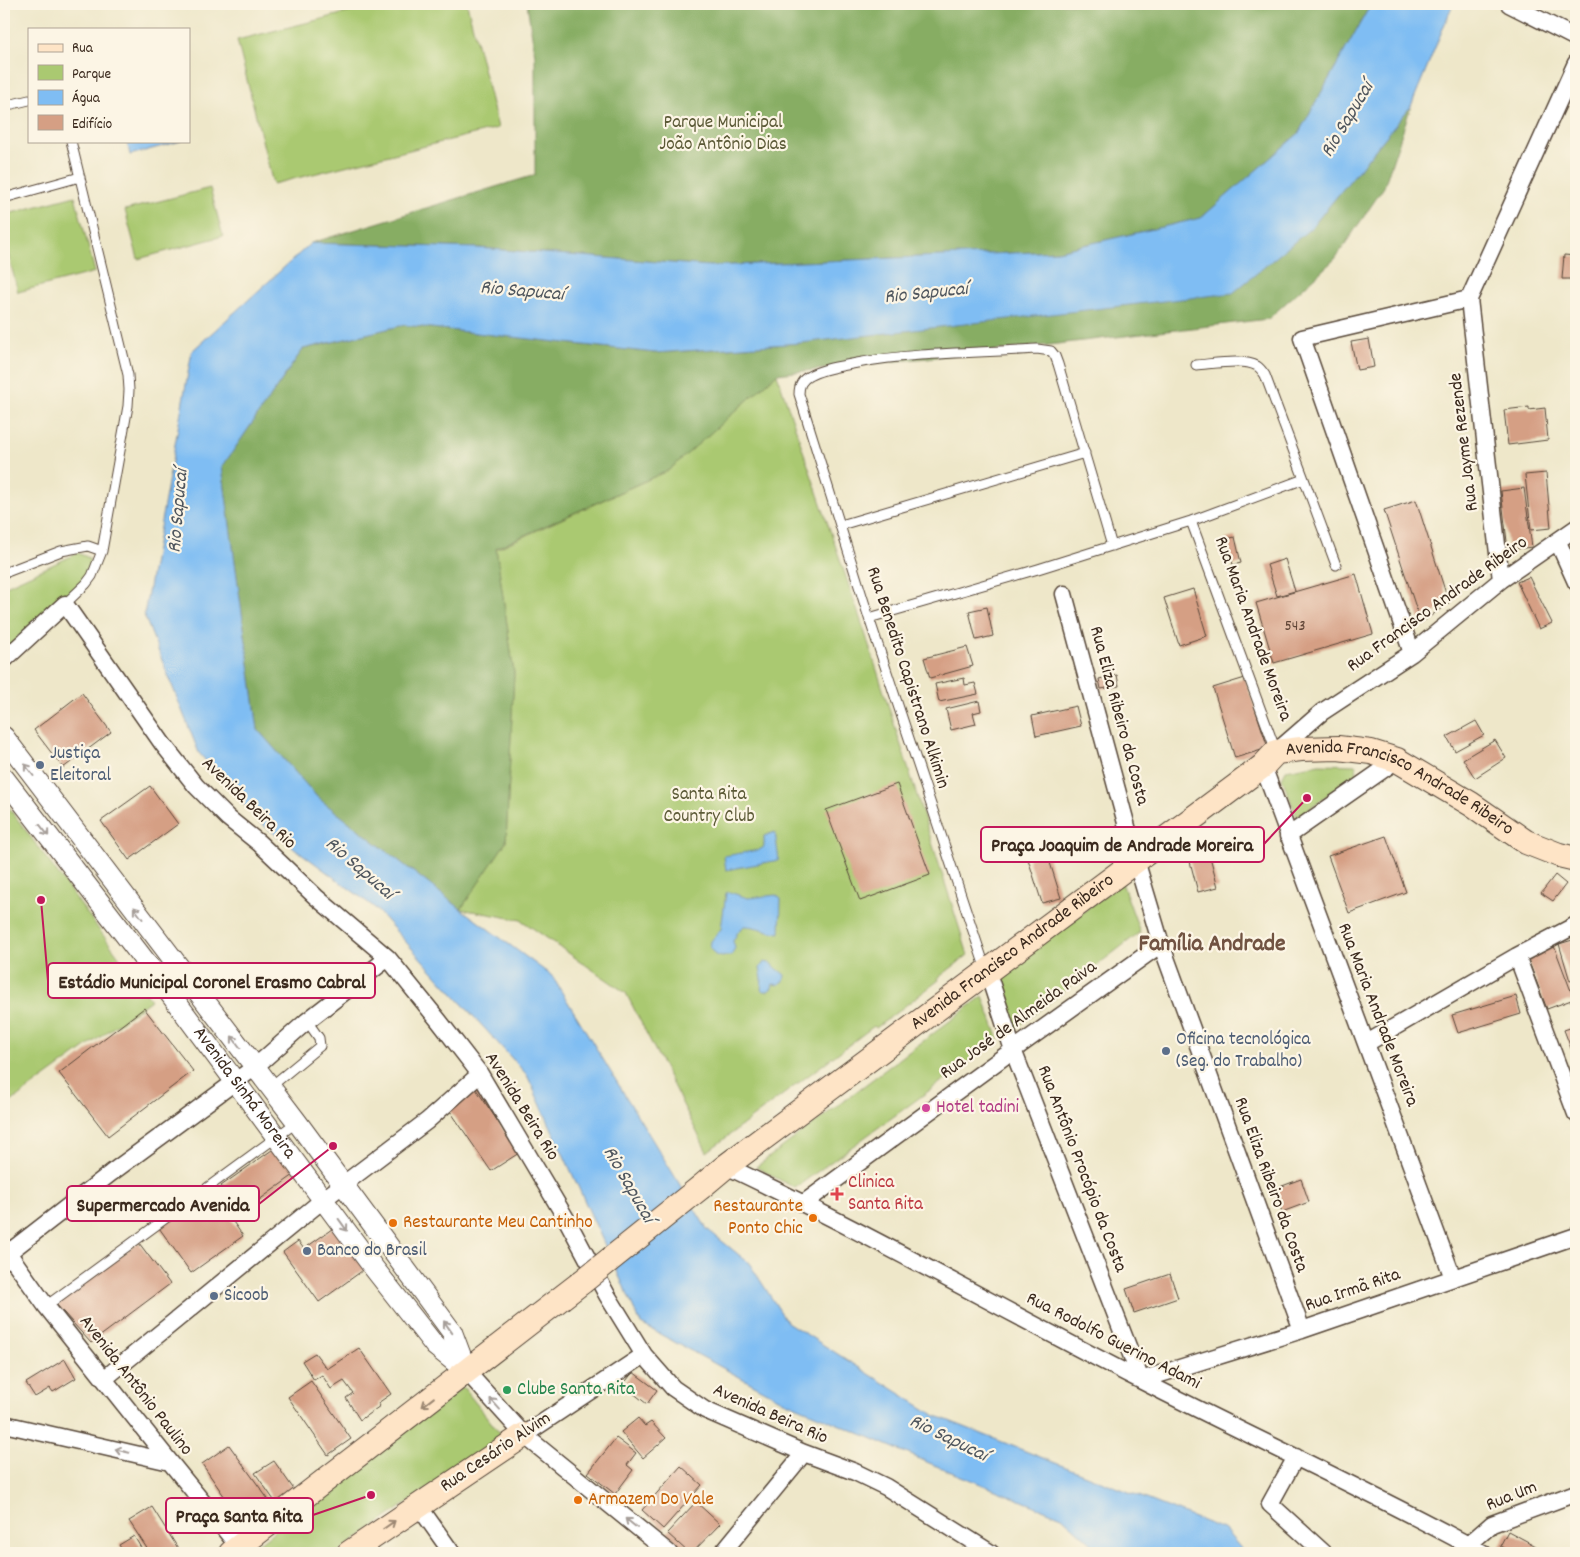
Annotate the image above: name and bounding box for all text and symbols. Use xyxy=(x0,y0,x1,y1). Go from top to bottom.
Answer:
legend xyxy=(28,28,190,142)
text: Rua xyxy=(72,38,94,60)
text: Parque xyxy=(72,64,112,86)
water label: Rio Sapucaí xyxy=(1314,72,1384,163)
text: Água xyxy=(72,88,101,110)
park label: Parque Municipal João Antônio Dias xyxy=(659,110,787,159)
text: Edifício xyxy=(72,114,112,136)
water label: Rio Sapucaí xyxy=(479,274,570,310)
water label: Rio Sapucaí xyxy=(883,275,975,312)
street label: Rua Jayme Rezende xyxy=(1443,371,1487,513)
water label: Rio Sapucaí xyxy=(161,463,197,554)
street label: Rua Francisco Andrade Ribeiro xyxy=(1342,530,1534,680)
street label: Rua Maria Andrade Moreira xyxy=(1206,533,1298,726)
street label: Rua Benedito Capistrano Alkimin xyxy=(858,564,956,792)
house number: 543 xyxy=(1284,615,1306,638)
street label: Rua Eliza Ribeiro da Costa xyxy=(1081,623,1155,810)
street label: Avenida Francisco Andrade Ribeiro xyxy=(1284,734,1519,843)
place label: Justiça Eleitoral xyxy=(50,741,111,790)
street label: Avenida Beira Rio xyxy=(194,751,302,857)
marker: Justiça Eleitoral xyxy=(34,759,46,771)
one-way arrow xyxy=(24,763,34,777)
park label: Santa Rita Country Club xyxy=(663,782,755,831)
one-way arrow xyxy=(39,823,50,836)
callout: Praça Joaquim de Andrade Moreira xyxy=(981,827,1264,862)
water label: Rio Sapucaí xyxy=(318,831,404,911)
text: Praça Joaquim de Andrade Moreira xyxy=(991,833,1254,861)
street label: Avenida Francisco Andrade Ribeiro xyxy=(905,868,1120,1037)
one-way arrow xyxy=(133,906,143,920)
street label: Rua Maria Andrade Moreira xyxy=(1330,919,1425,1112)
district label: Família Andrade xyxy=(1138,928,1286,962)
street label: Rua José de Almeida Paiva xyxy=(935,954,1104,1087)
callout: Estádio Municipal Coronel Erasmo Cabral xyxy=(48,963,375,998)
text: Estádio Municipal Coronel Erasmo Cabral xyxy=(58,970,366,998)
street label: Avenida Sinhá Moreira xyxy=(186,1021,303,1166)
place label: Oficina tecnológica (Seg. do Trabalho) xyxy=(1176,1027,1311,1076)
one-way arrow xyxy=(231,1035,241,1049)
marker: Oficina tecnológica (Seg. do Trabalho) xyxy=(1160,1045,1172,1057)
street label: Avenida Beira Rio xyxy=(477,1048,565,1166)
street label: Rua Antônio Procópio da Costa xyxy=(1029,1062,1133,1277)
street label: Rua Eliza Ribeiro da Costa xyxy=(1226,1094,1315,1277)
place label: Hotel tadini xyxy=(936,1095,1020,1122)
marker: Hotel tadini xyxy=(920,1102,932,1114)
water label: Rio Sapucaí xyxy=(595,1142,664,1233)
place label: Clinica Santa Rita xyxy=(848,1170,924,1219)
callout: Supermercado Avenida xyxy=(67,1186,259,1221)
marker: Clinica Santa Rita xyxy=(830,1187,844,1201)
text: Supermercado Avenida xyxy=(77,1193,250,1221)
place label: Restaurante Ponto Chic xyxy=(713,1194,803,1243)
place label: Restaurante Meu Cantinho xyxy=(403,1210,593,1237)
marker: Restaurante Ponto Chic xyxy=(807,1212,819,1224)
marker: Restaurante Meu Cantinho xyxy=(387,1217,399,1229)
one-way arrow xyxy=(338,1218,348,1232)
place label: Banco do Brasil xyxy=(317,1238,427,1265)
marker: Banco do Brasil xyxy=(301,1245,313,1257)
street label: Rua Irmã Rita xyxy=(1302,1262,1405,1320)
place label: Sicoob xyxy=(224,1283,269,1310)
street label: Rua Rodolfo Guerino Adami xyxy=(1021,1286,1205,1398)
marker: Sicoob xyxy=(208,1290,220,1302)
street label: Avenida Antônio Paulino xyxy=(71,1310,199,1462)
one-way arrow xyxy=(443,1320,453,1334)
place label: Clube Santa Rita xyxy=(517,1377,636,1404)
street label: Avenida Beira Rio xyxy=(708,1378,832,1452)
marker: Clube Santa Rita xyxy=(501,1384,513,1396)
one-way arrow xyxy=(422,1396,435,1407)
one-way arrow xyxy=(489,1397,501,1410)
street label: Rua Cesário Alvim xyxy=(435,1406,557,1500)
water label: Rio Sapucaí xyxy=(904,1408,997,1472)
one-way arrow xyxy=(114,1446,130,1455)
street label: Rua Um xyxy=(1482,1475,1542,1519)
place label: Armazem Do Vale xyxy=(588,1487,714,1514)
marker: Armazem Do Vale xyxy=(572,1494,584,1506)
callout: Praça Santa Rita xyxy=(166,1498,313,1533)
text: Praça Santa Rita xyxy=(176,1504,303,1532)
one-way arrow xyxy=(625,1517,638,1528)
one-way arrow xyxy=(382,1520,396,1530)

